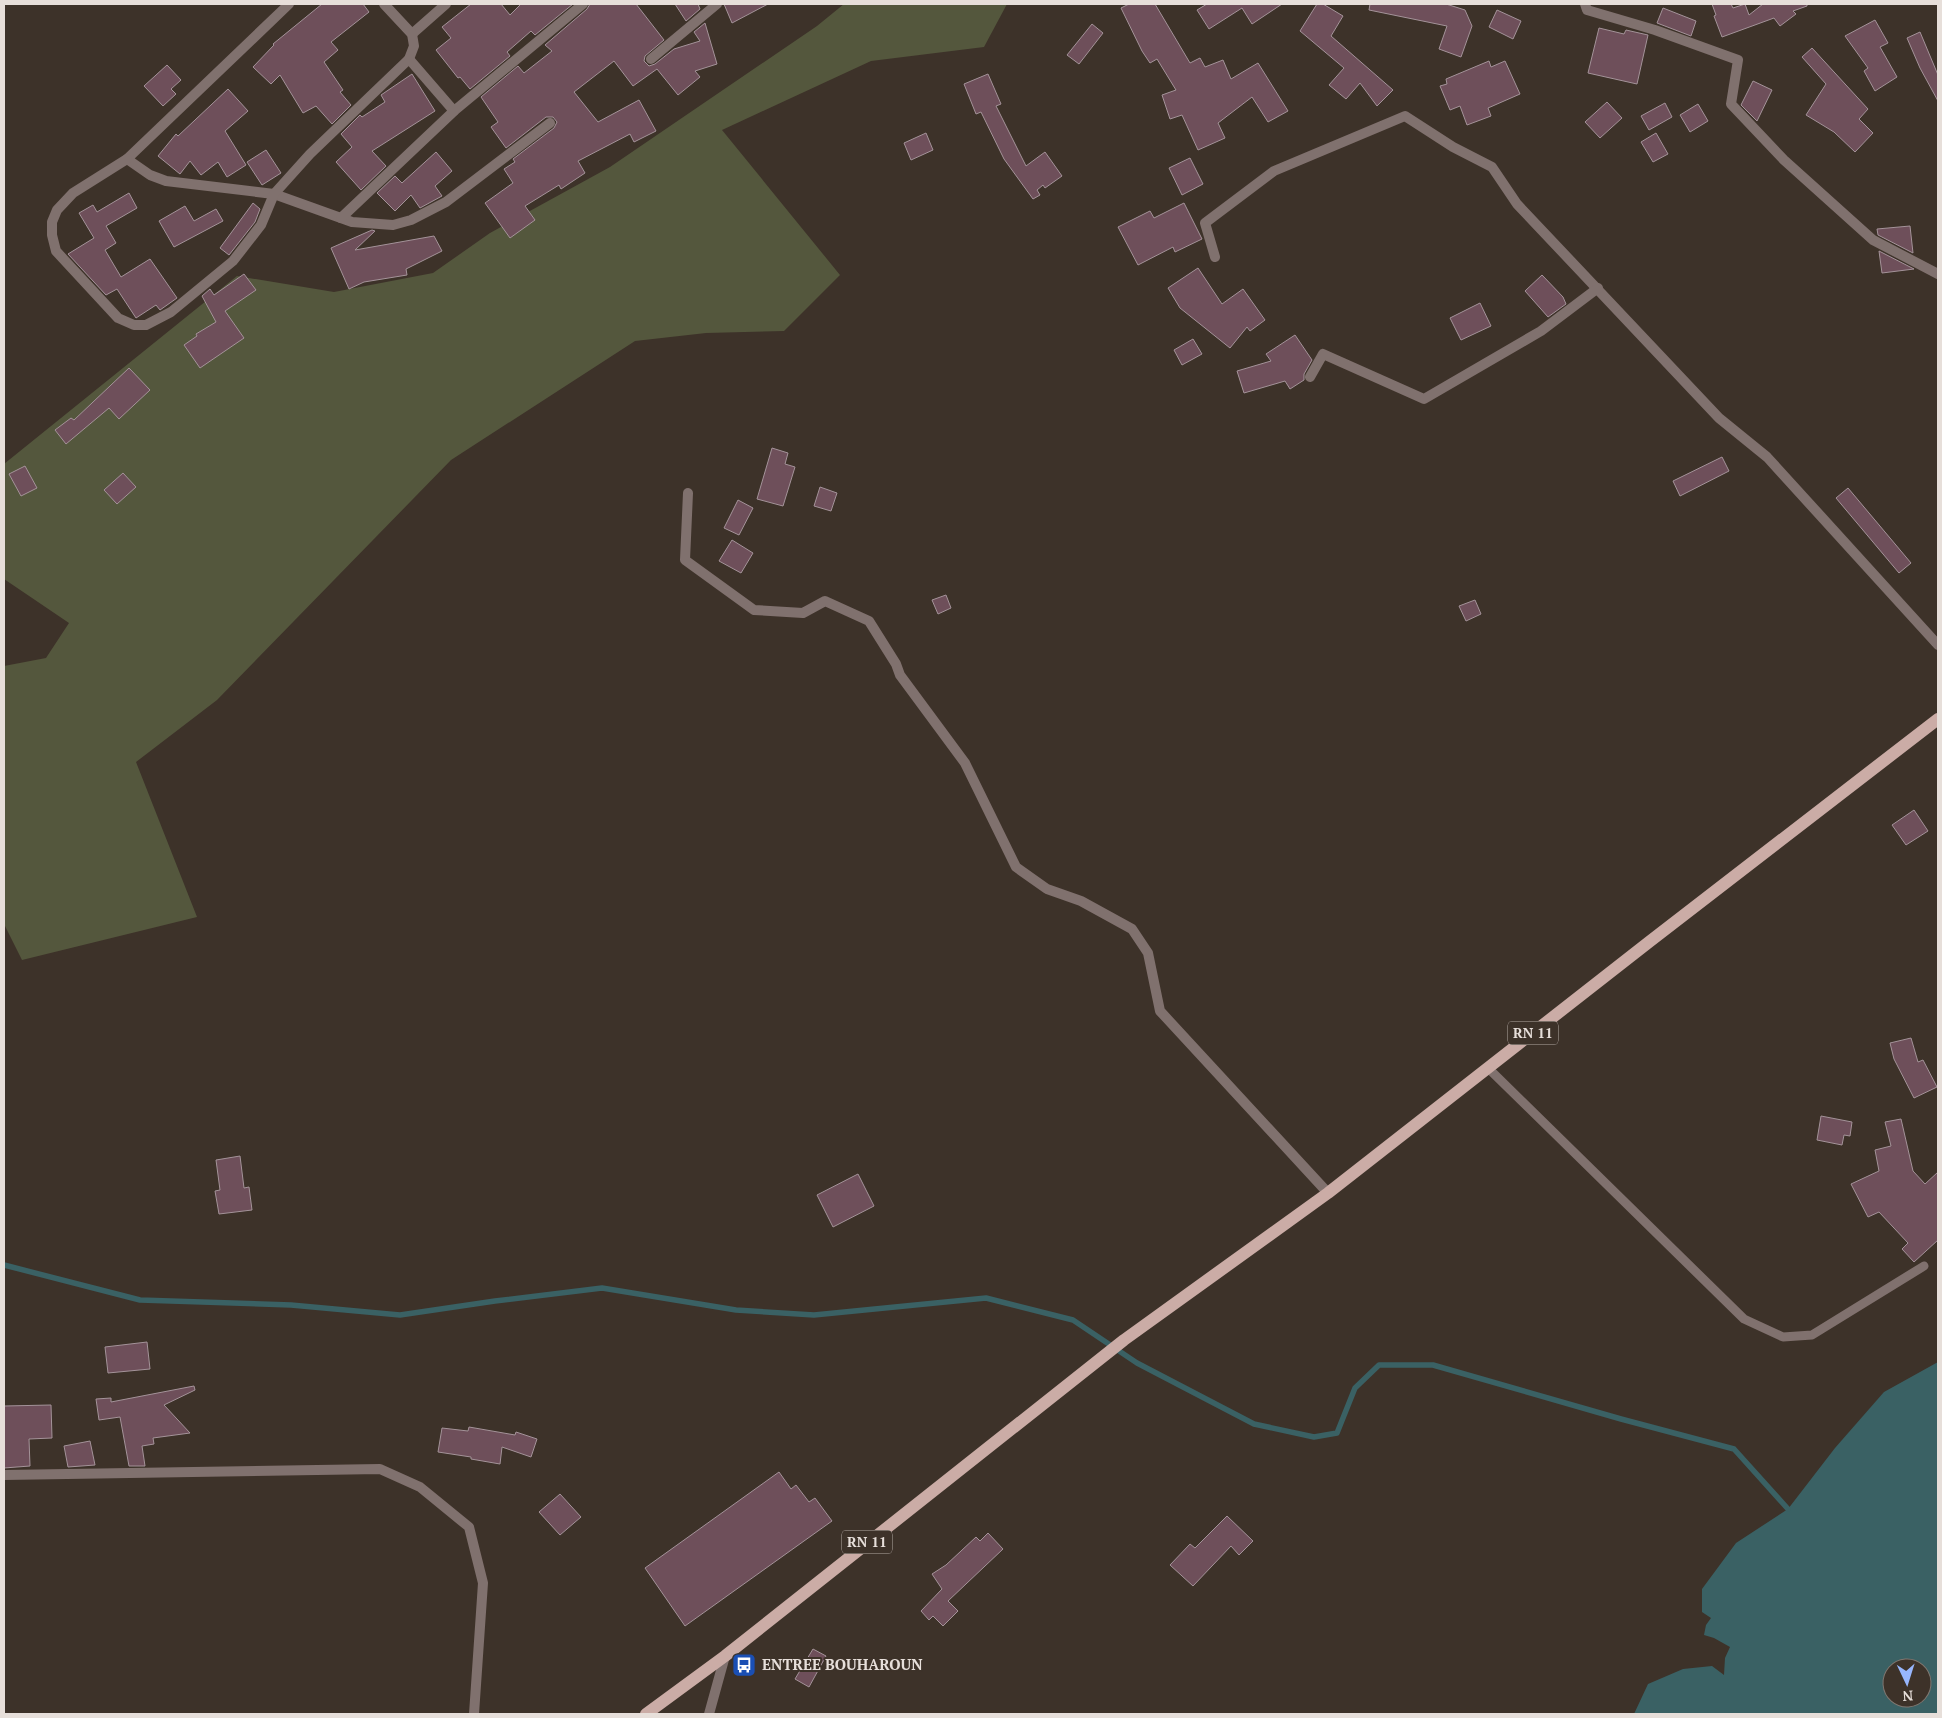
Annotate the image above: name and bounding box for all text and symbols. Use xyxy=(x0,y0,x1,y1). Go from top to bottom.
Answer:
road number: RN 11 xyxy=(1508,1021,1558,1044)
road number: RN 11 xyxy=(842,1530,892,1554)
bus stop icon: ENTREE BOUHAROUN xyxy=(731,1652,757,1678)
place label: ENTREE BOUHAROUN xyxy=(762,1654,923,1674)
north arrow xyxy=(1882,1658,1932,1708)
text: N xyxy=(1902,1687,1914,1706)

